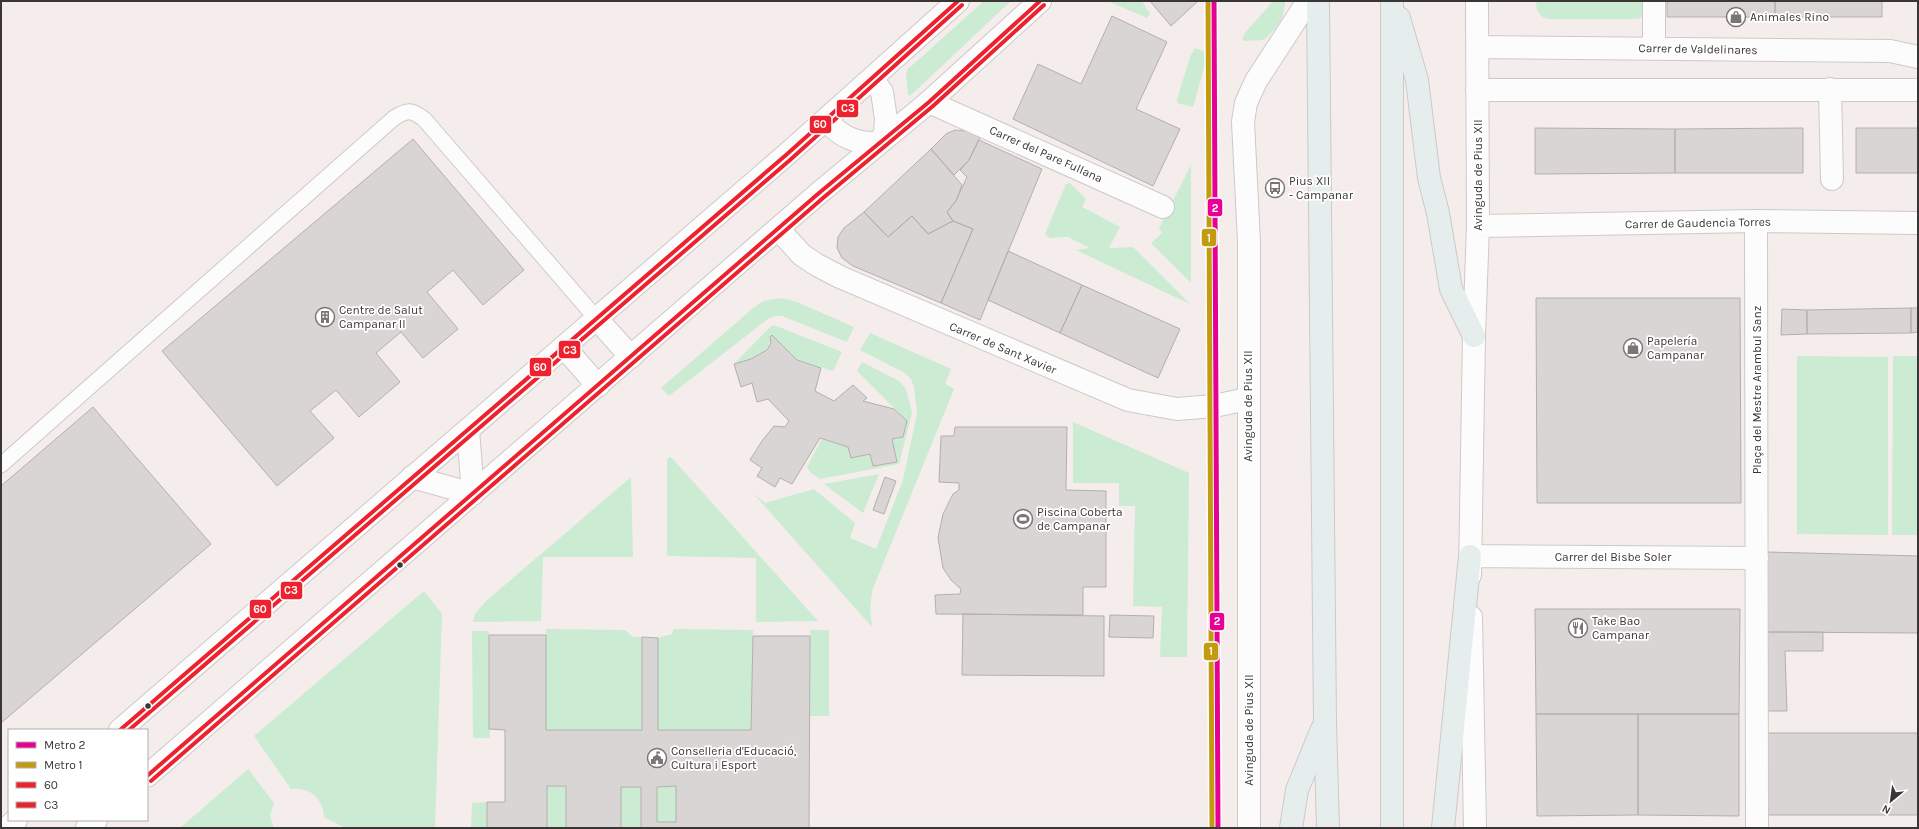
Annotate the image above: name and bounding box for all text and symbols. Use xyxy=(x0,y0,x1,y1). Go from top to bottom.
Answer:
shop icon: Animales Rino xyxy=(1725,6,1747,28)
place label: Animales Rino xyxy=(1750,10,1829,24)
street label: Carrer de Valdelinares xyxy=(1638,41,1758,57)
line badge: C3 xyxy=(836,99,859,118)
text: C3 xyxy=(841,102,855,115)
line badge: 60 xyxy=(809,115,832,134)
text: 60 xyxy=(813,118,827,131)
street label: Avinguda de Pius XII xyxy=(1471,119,1485,231)
street label: Carrer del Pare Fullana xyxy=(987,123,1105,185)
place label: Pius XII - Campanar xyxy=(1289,174,1354,202)
bus stop icon: Pius XII - Campanar xyxy=(1264,177,1286,199)
line badge: 2 xyxy=(1207,198,1223,217)
text: 2 xyxy=(1212,202,1219,215)
street label: Carrer de Gaudencia Torres xyxy=(1625,215,1771,231)
line badge: 1 xyxy=(1201,228,1217,247)
text: 1 xyxy=(1207,232,1211,245)
place label: Centre de Salut Campanar II xyxy=(339,303,423,331)
street label: Plaça del Mestre Arambul Sanz xyxy=(1750,305,1764,474)
building icon: Centre de Salut Campanar II xyxy=(314,306,336,328)
street label: Carrer de Sant Xavier xyxy=(947,319,1059,377)
place label: Papelería Campanar xyxy=(1647,334,1705,362)
shop icon: Papelería Campanar xyxy=(1622,337,1644,359)
line badge: C3 xyxy=(558,340,581,359)
text: C3 xyxy=(563,344,577,357)
street label: Avinguda de Pius XII xyxy=(1241,350,1255,462)
line badge: 60 xyxy=(529,357,552,377)
text: 60 xyxy=(533,361,547,374)
place label: Piscina Coberta de Campanar xyxy=(1037,505,1123,533)
sports icon: Piscina Coberta de Campanar xyxy=(1012,508,1034,530)
street label: Carrer del Bisbe Soler xyxy=(1555,550,1672,564)
unlabelled marker xyxy=(395,560,405,570)
line badge: C3 xyxy=(280,581,303,600)
text: C3 xyxy=(284,584,298,597)
line badge: 60 xyxy=(249,599,272,619)
text: 60 xyxy=(253,603,267,616)
line badge: 2 xyxy=(1209,612,1225,631)
place label: Take Bao Campanar xyxy=(1592,614,1650,642)
text: 2 xyxy=(1214,615,1221,628)
restaurant icon: Take Bao Campanar xyxy=(1567,617,1589,639)
line badge: 1 xyxy=(1203,642,1219,661)
text: 1 xyxy=(1209,645,1213,658)
street label: Avinguda de Pius XII xyxy=(1242,674,1256,786)
unlabelled marker xyxy=(143,701,153,711)
legend xyxy=(8,729,148,821)
text: Metro 2 xyxy=(44,738,86,752)
place label: Conselleria d'Educació, Cultura i Esport xyxy=(671,744,797,772)
public building icon: Conselleria d'Educació, Cultura i Esport xyxy=(646,747,668,769)
text: Metro 1 xyxy=(44,758,83,772)
text: 60 xyxy=(44,778,58,792)
north arrow xyxy=(1871,781,1911,821)
text: C3 xyxy=(44,798,58,812)
text: N xyxy=(1880,802,1893,817)

